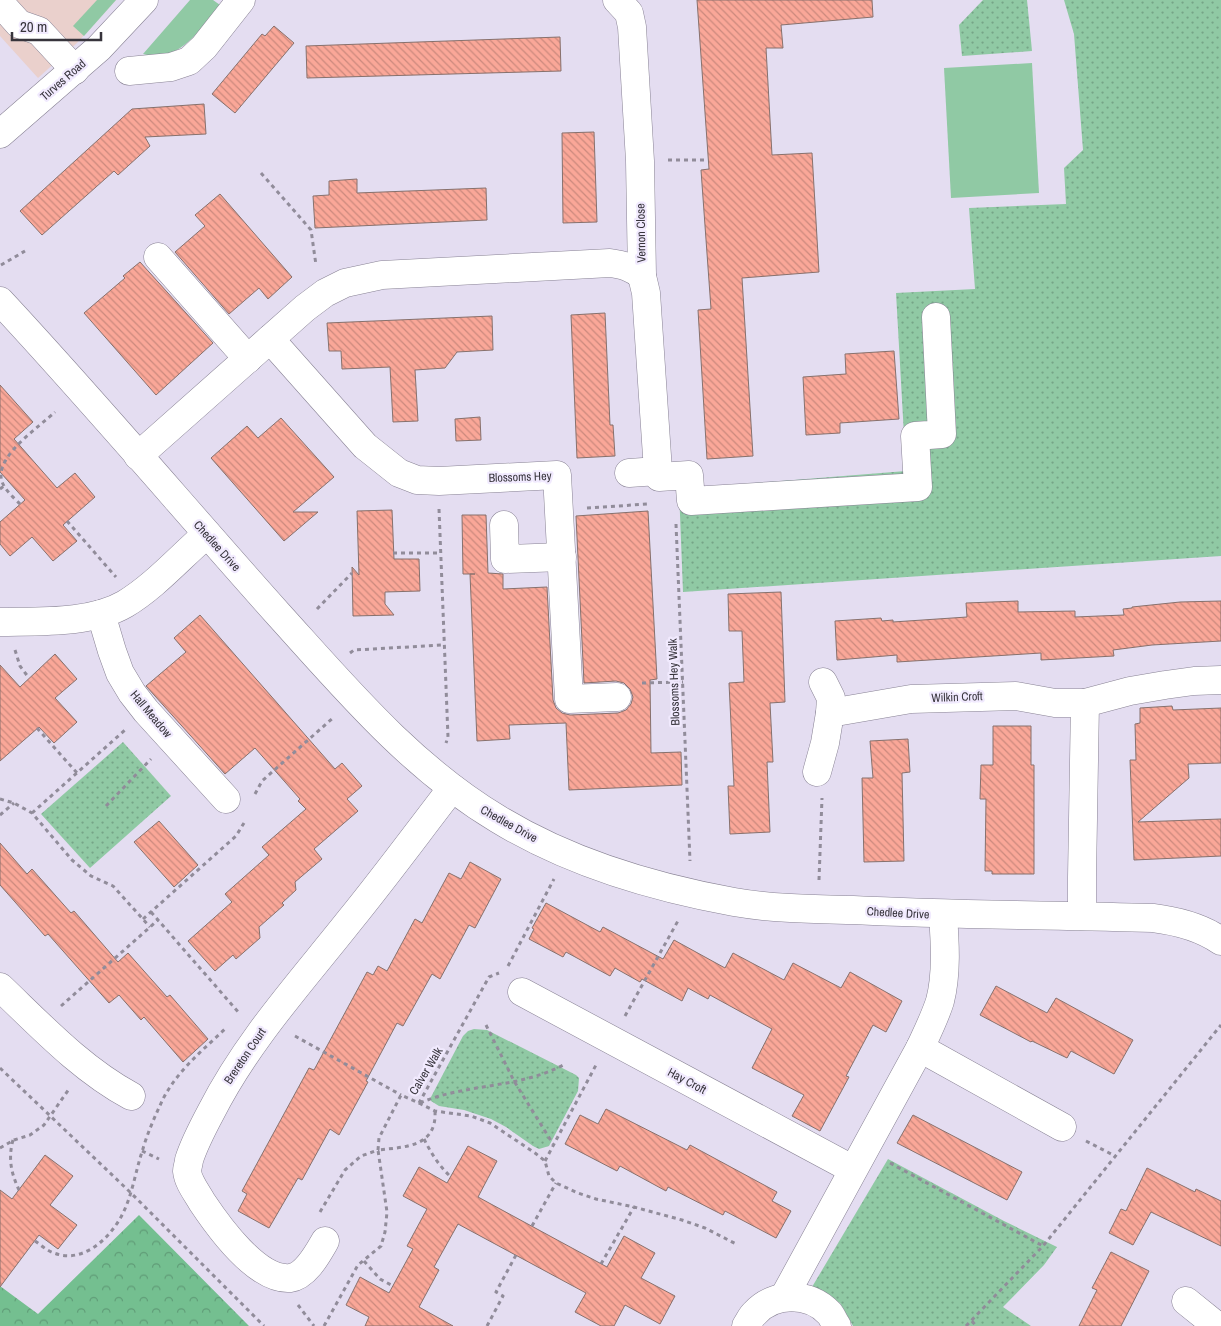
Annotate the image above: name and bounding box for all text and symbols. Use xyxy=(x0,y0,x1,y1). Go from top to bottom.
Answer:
scale bar xyxy=(12,10,101,42)
text: 20 m xyxy=(20,16,47,37)
street label: Turves Road xyxy=(37,56,89,104)
street label: Vernon Close xyxy=(632,203,650,263)
street label: Blossoms Hey xyxy=(488,468,552,486)
street label: Chedlee Drive xyxy=(190,517,244,575)
street label: Blossoms Hey Walk xyxy=(664,638,684,726)
street label: Hall Meadow xyxy=(127,687,176,742)
street label: Wilkin Croft xyxy=(931,688,983,706)
street label: Chedlee Drive xyxy=(478,802,540,846)
street label: Chedlee Drive xyxy=(866,903,930,923)
street label: Brereton Court xyxy=(220,1025,270,1087)
street label: Calver Walk xyxy=(406,1044,446,1098)
street label: Hay Croft xyxy=(665,1064,709,1098)

